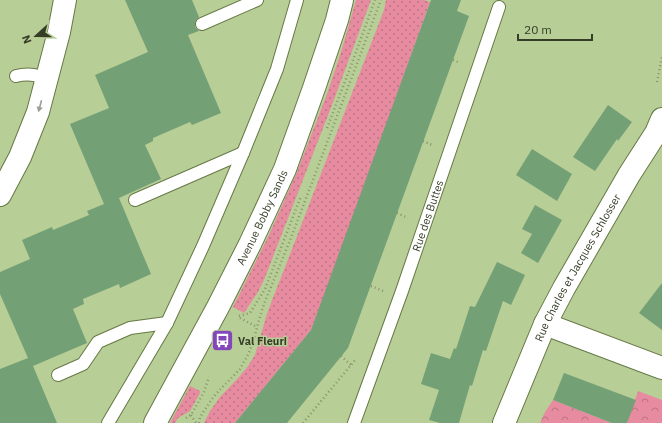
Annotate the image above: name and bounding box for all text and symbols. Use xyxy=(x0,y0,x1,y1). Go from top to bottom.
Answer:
north arrow xyxy=(16,16,56,56)
scale bar xyxy=(518,16,592,42)
text: 20 m xyxy=(524,22,552,37)
text: N xyxy=(19,33,35,46)
one-way arrow xyxy=(37,100,43,112)
street label: Avenue Bobby Sands xyxy=(234,167,291,267)
street label: Rue des Buttes xyxy=(409,178,446,253)
street label: Rue Charles et Jacques Schlosser xyxy=(532,192,624,344)
bus stop icon: Val Fleuri xyxy=(210,328,236,354)
place label: Val Fleuri xyxy=(238,334,287,348)

